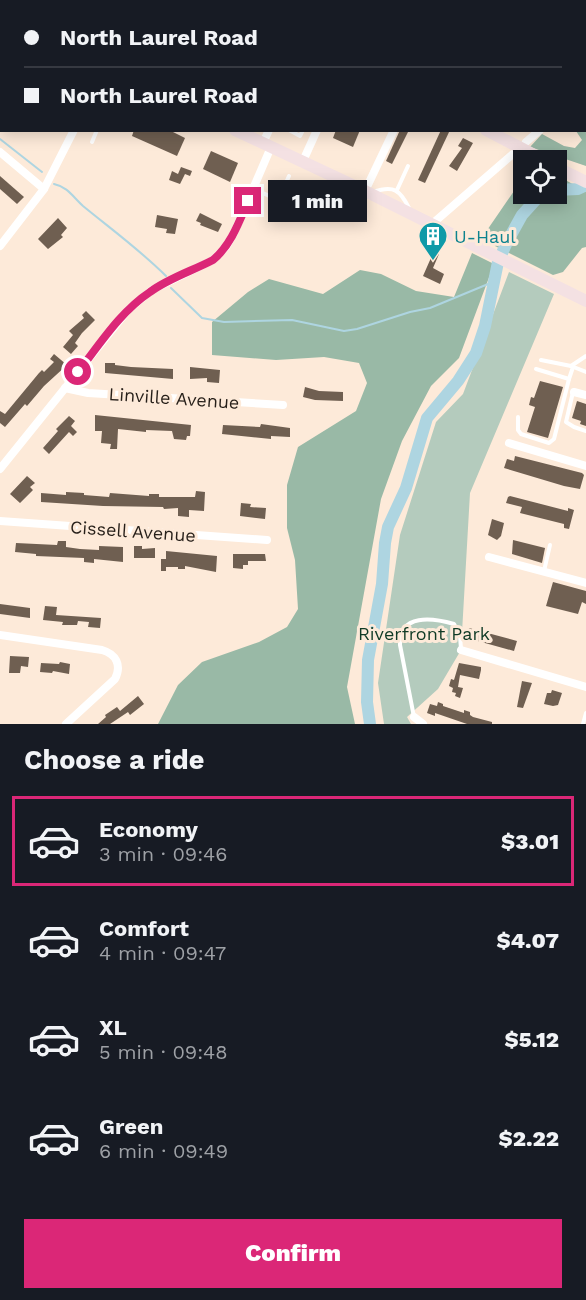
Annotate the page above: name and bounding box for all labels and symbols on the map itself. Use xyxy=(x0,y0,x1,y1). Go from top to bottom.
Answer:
callout: 1 min xyxy=(269,180,368,222)
route end xyxy=(234,187,261,214)
building icon: U-Haul xyxy=(417,220,449,262)
place label: U-Haul xyxy=(454,226,516,247)
route start xyxy=(64,358,91,385)
street label: Linville Avenue xyxy=(108,383,240,413)
street label: Cissell Avenue xyxy=(69,516,197,546)
park label: Riverfront Park xyxy=(358,623,490,644)

